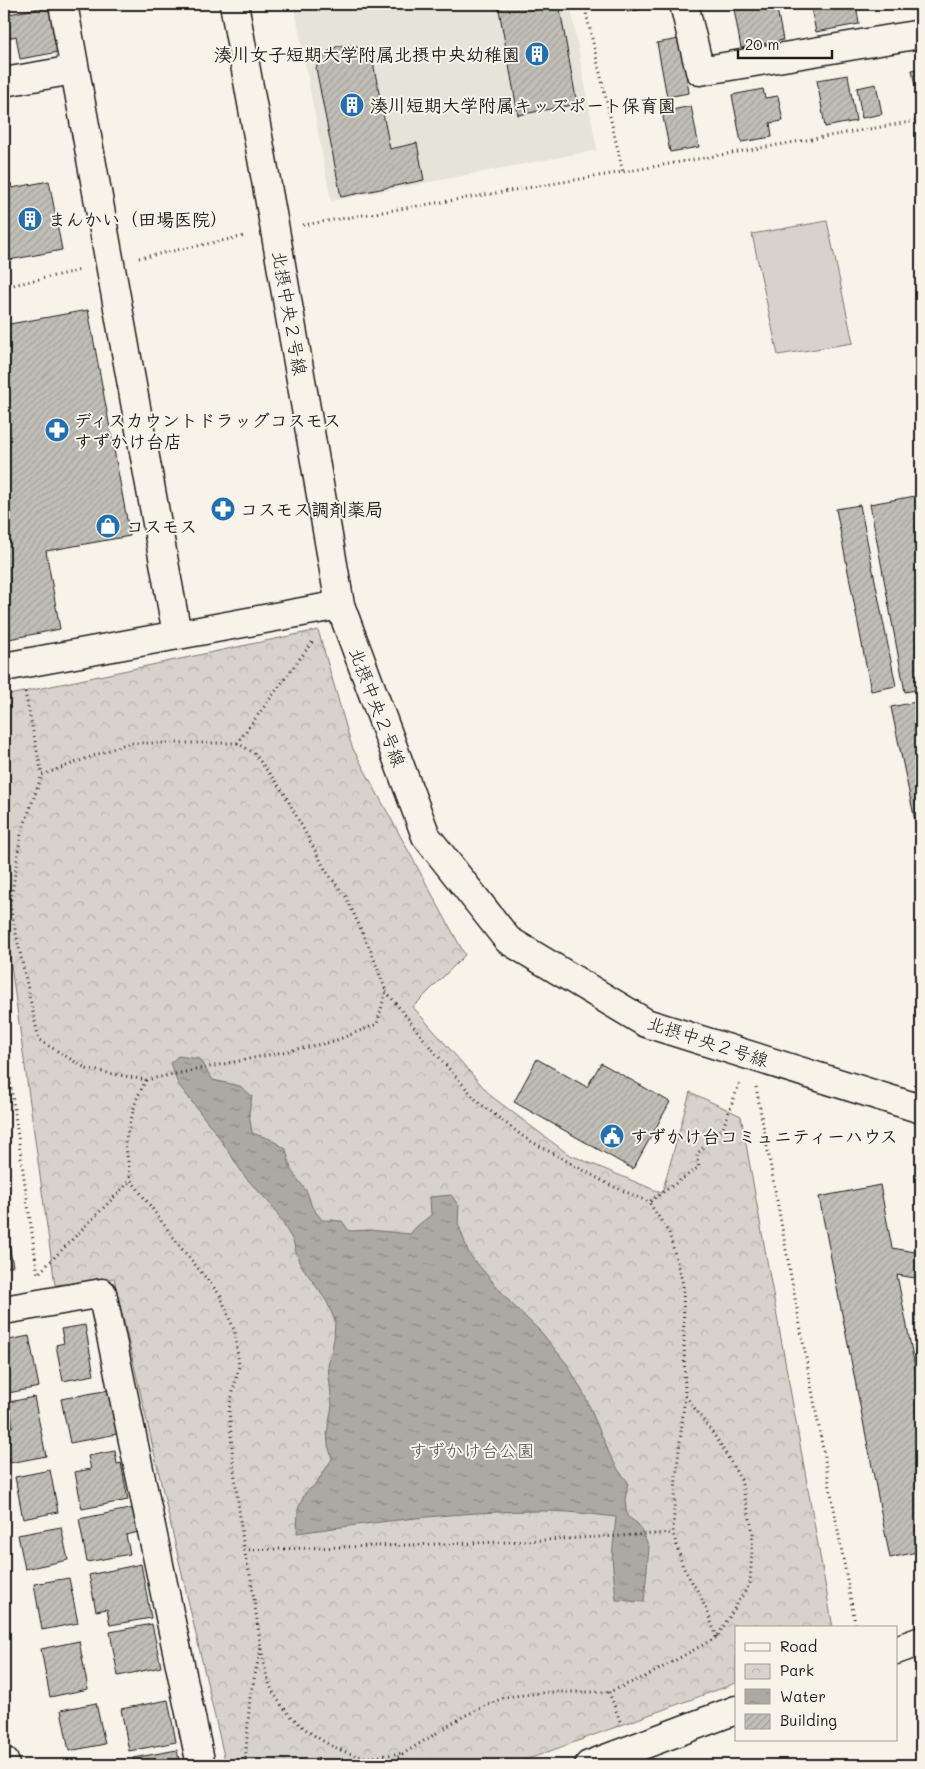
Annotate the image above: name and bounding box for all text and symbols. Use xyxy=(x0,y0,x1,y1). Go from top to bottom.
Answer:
scale bar xyxy=(738,28,831,60)
text: 20 m xyxy=(745,34,779,54)
building icon: 湊川女子短期大学附属北摂中央幼稚園 xyxy=(524,41,550,67)
place label: 湊川女子短期大学附属北摂中央幼稚園 xyxy=(214,42,520,66)
building icon: 湊川短期大学附属キッズポート保育園 xyxy=(339,92,365,118)
place label: 湊川短期大学附属キッズポート保育園 xyxy=(370,93,676,117)
building icon: まんかい（田場医院） xyxy=(17,206,43,232)
place label: まんかい（田場医院） xyxy=(48,207,228,231)
street label: 北摂中央２号線 xyxy=(267,249,313,377)
place label: ディスカウントドラッグコスモス すずかけ台店 xyxy=(74,408,341,453)
pharmacy icon: ディスカウントドラッグコスモス すずかけ台店 xyxy=(44,417,70,443)
pharmacy icon: コスモス調剤薬局 xyxy=(210,496,236,522)
place label: コスモス調剤薬局 xyxy=(240,497,383,521)
shop icon: コスモス xyxy=(95,513,121,539)
place label: コスモス xyxy=(126,514,197,538)
street label: 北摂中央２号線 xyxy=(344,644,412,770)
street label: 北摂中央２号線 xyxy=(644,1010,772,1072)
public building icon: すずかけ台コミュニティーハウス xyxy=(599,1123,625,1149)
place label: すずかけ台コミュニティーハウス xyxy=(630,1124,898,1148)
park label: すずかけ台公園 xyxy=(409,1438,535,1462)
legend xyxy=(735,1626,898,1742)
text: Road xyxy=(780,1636,817,1656)
text: Park xyxy=(780,1660,814,1680)
text: Water xyxy=(780,1686,826,1706)
text: Building xyxy=(780,1710,837,1730)

